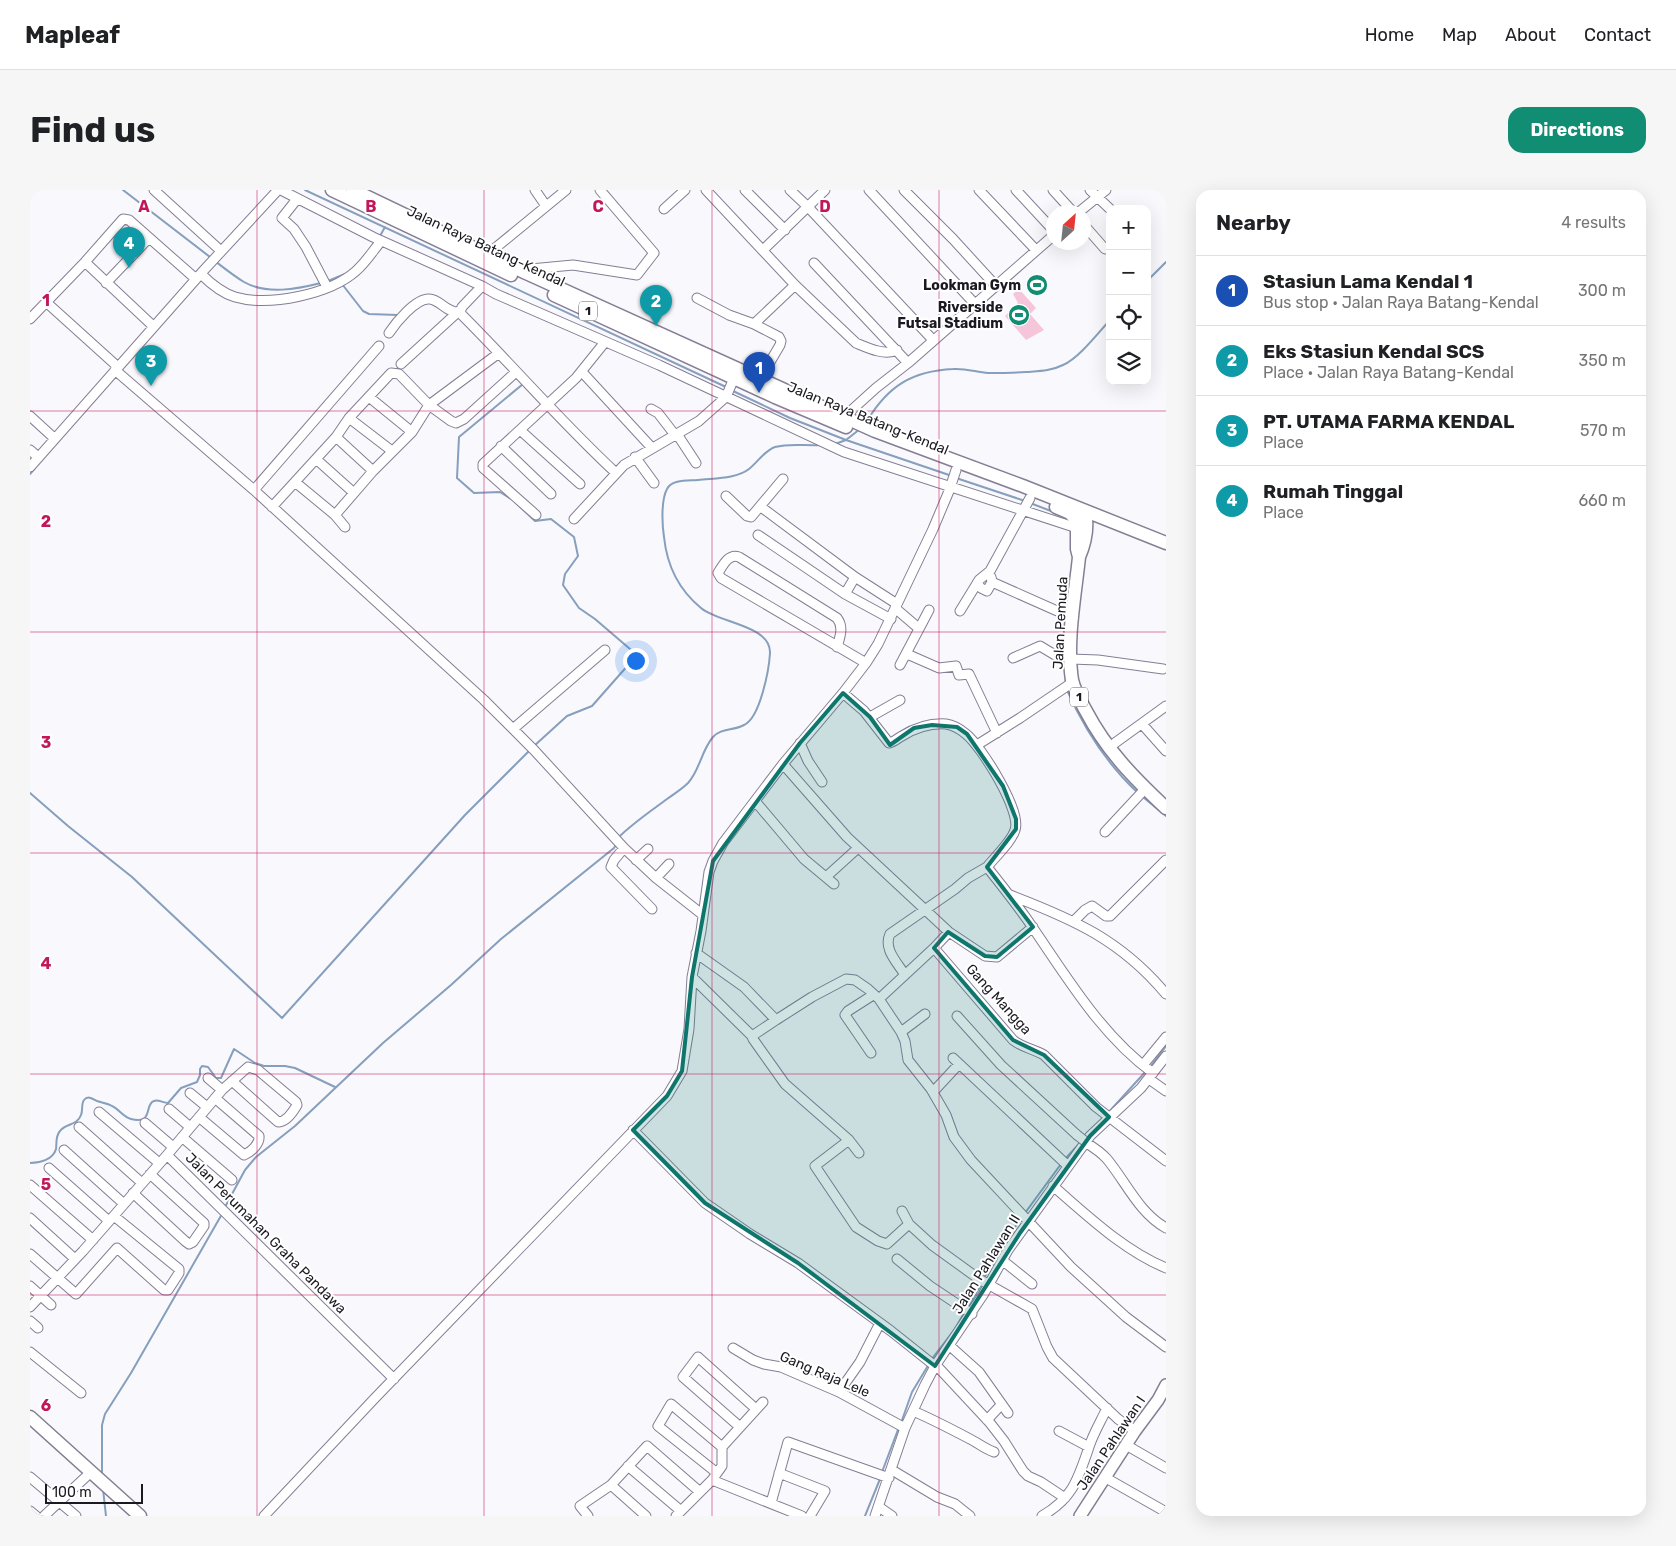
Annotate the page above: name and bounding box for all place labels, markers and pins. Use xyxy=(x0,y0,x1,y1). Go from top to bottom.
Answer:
pin: 4 xyxy=(113,227,145,268)
sports icon: Lookman Gym xyxy=(1025,273,1049,297)
place label: Lookman Gym xyxy=(923,277,1021,294)
pin: 2 xyxy=(640,285,672,326)
place label: Riverside Futsal Stadium xyxy=(897,299,1003,332)
sports icon: Riverside Futsal Stadium xyxy=(1007,303,1031,327)
pin: 3 xyxy=(135,345,167,386)
pin: 1 xyxy=(743,352,775,393)

